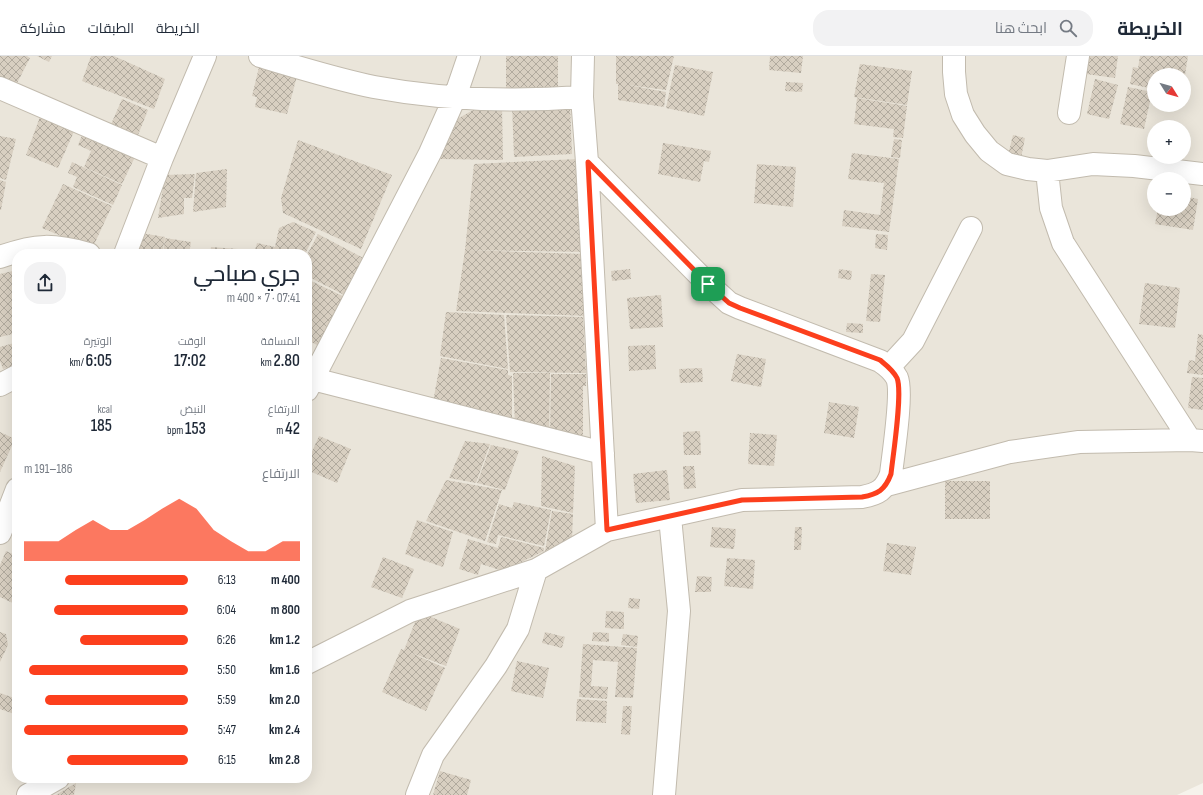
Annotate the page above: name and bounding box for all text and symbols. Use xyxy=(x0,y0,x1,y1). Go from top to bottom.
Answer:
search box xyxy=(813,10,1093,46)
icon: search xyxy=(1057,17,1079,39)
text: الخريطة xyxy=(1117,18,1183,41)
text: ابحث هنا xyxy=(995,19,1047,38)
text: مشاركة xyxy=(20,20,66,37)
text: الطبقات xyxy=(88,20,134,37)
text: الخريطة xyxy=(156,20,200,37)
north arrow xyxy=(1147,68,1191,112)
map controls xyxy=(1147,68,1191,216)
button: + xyxy=(1147,120,1191,164)
button: − xyxy=(1147,172,1191,216)
text: جري صباحي xyxy=(193,261,300,288)
button: share xyxy=(24,262,66,304)
pin xyxy=(691,267,725,301)
icon: arrive xyxy=(697,273,719,295)
text: 07:41 · 7 × 400 m xyxy=(227,290,300,306)
text: الوتيرة xyxy=(84,335,112,348)
text: الوقت xyxy=(178,335,206,348)
text: المسافة xyxy=(261,335,300,348)
text: 6:05 xyxy=(86,351,112,371)
text: 17:02 xyxy=(174,351,206,371)
text: 2.80 xyxy=(274,351,300,371)
text: /km xyxy=(69,356,86,369)
text: km xyxy=(261,356,274,369)
text: kcal xyxy=(97,403,112,416)
text: النبض xyxy=(180,403,206,416)
text: الارتفاع xyxy=(268,403,300,416)
text: 185 xyxy=(91,416,112,436)
text: 153 xyxy=(185,419,206,439)
text: 42 xyxy=(285,419,300,439)
text: bpm xyxy=(167,424,185,437)
text: m xyxy=(276,424,285,437)
text: 186–191 m xyxy=(24,461,73,477)
text: الارتفاع xyxy=(262,466,300,482)
text: 6:13 xyxy=(218,572,236,588)
text: 400 m xyxy=(271,572,300,588)
text: 6:04 xyxy=(217,602,236,618)
text: 800 m xyxy=(271,602,300,618)
text: 6:26 xyxy=(217,632,236,648)
text: 1.2 km xyxy=(270,632,300,648)
text: 5:50 xyxy=(217,662,236,678)
text: 1.6 km xyxy=(270,662,300,678)
text: 5:59 xyxy=(217,692,236,708)
text: 2.0 km xyxy=(269,692,300,708)
text: 5:47 xyxy=(218,722,236,738)
text: 2.4 km xyxy=(269,722,300,738)
text: 6:15 xyxy=(218,752,236,768)
text: 2.8 km xyxy=(269,752,300,768)

